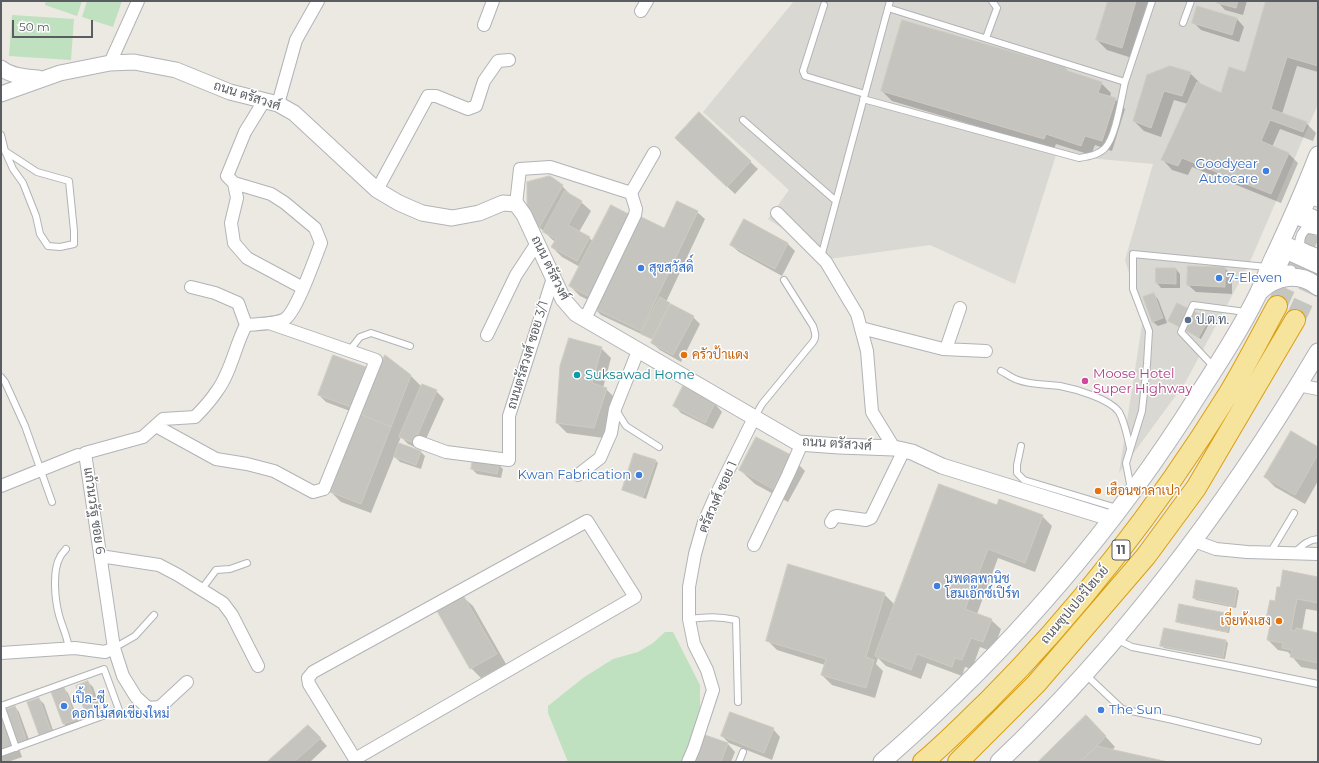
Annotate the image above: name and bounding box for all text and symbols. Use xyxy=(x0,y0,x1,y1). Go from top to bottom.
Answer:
scale bar xyxy=(14,12,95,38)
text: 50 m xyxy=(19,19,50,34)
street label: ถนน ตรัสวงศ์ xyxy=(211,78,283,114)
place label: Goodyear Autocare xyxy=(1196,156,1258,187)
marker: Goodyear Autocare xyxy=(1261,166,1271,176)
street label: ถนน ตรัสวงศ์ xyxy=(528,233,572,303)
place label: สุขสวัสดิ์ xyxy=(649,260,694,276)
marker: สุขสวัสดิ์ xyxy=(636,263,646,273)
place label: 7-Eleven xyxy=(1227,270,1282,286)
marker: 7-Eleven xyxy=(1214,273,1224,283)
street label: ถนนตรัสวงศ์ ซอย 3/1 xyxy=(504,299,552,411)
place label: ป.ต.ท. xyxy=(1196,312,1229,328)
marker: ป.ต.ท. xyxy=(1183,315,1193,325)
place label: ครัวป้าแดง xyxy=(692,347,749,363)
marker: ครัวป้าแดง xyxy=(679,350,689,360)
place label: Moose Hotel Super Highway xyxy=(1093,366,1192,397)
place label: Suksawad Home xyxy=(585,367,695,383)
marker: Suksawad Home xyxy=(572,370,582,380)
marker: Moose Hotel Super Highway xyxy=(1080,376,1090,386)
street label: ถนน ตรัสวงศ์ xyxy=(802,434,872,454)
street label: ตรัสวงศ์ ซอย 1 xyxy=(695,459,741,535)
street label: แก้วนวรัฐ ซอย 6 xyxy=(80,466,108,556)
place label: Kwan Fabrication xyxy=(517,467,631,483)
marker: Kwan Fabrication xyxy=(634,470,644,480)
place label: เฮือนซาลาเปา xyxy=(1106,483,1180,499)
marker: เฮือนซาลาเปา xyxy=(1093,486,1103,496)
road number: 11 xyxy=(1112,540,1130,560)
street label: ถนนซุปเปอร์ไฮเวย์ xyxy=(1038,563,1112,647)
place label: นพดลพานิช โฮมเอ๊กซ์เปิร์ท xyxy=(945,571,1020,602)
marker: นพดลพานิช โฮมเอ๊กซ์เปิร์ท xyxy=(932,581,942,591)
place label: เจี่ยท้งเฮง xyxy=(1221,613,1271,629)
marker: เจี่ยท้งเฮง xyxy=(1274,616,1284,626)
place label: เปิ้ล-ซี ดอกไม้สดเชียงใหม่ xyxy=(72,691,170,722)
marker: เปิ้ล-ซี ดอกไม้สดเชียงใหม่ xyxy=(59,701,69,711)
place label: The Sun xyxy=(1109,702,1162,718)
marker: The Sun xyxy=(1096,705,1106,715)

